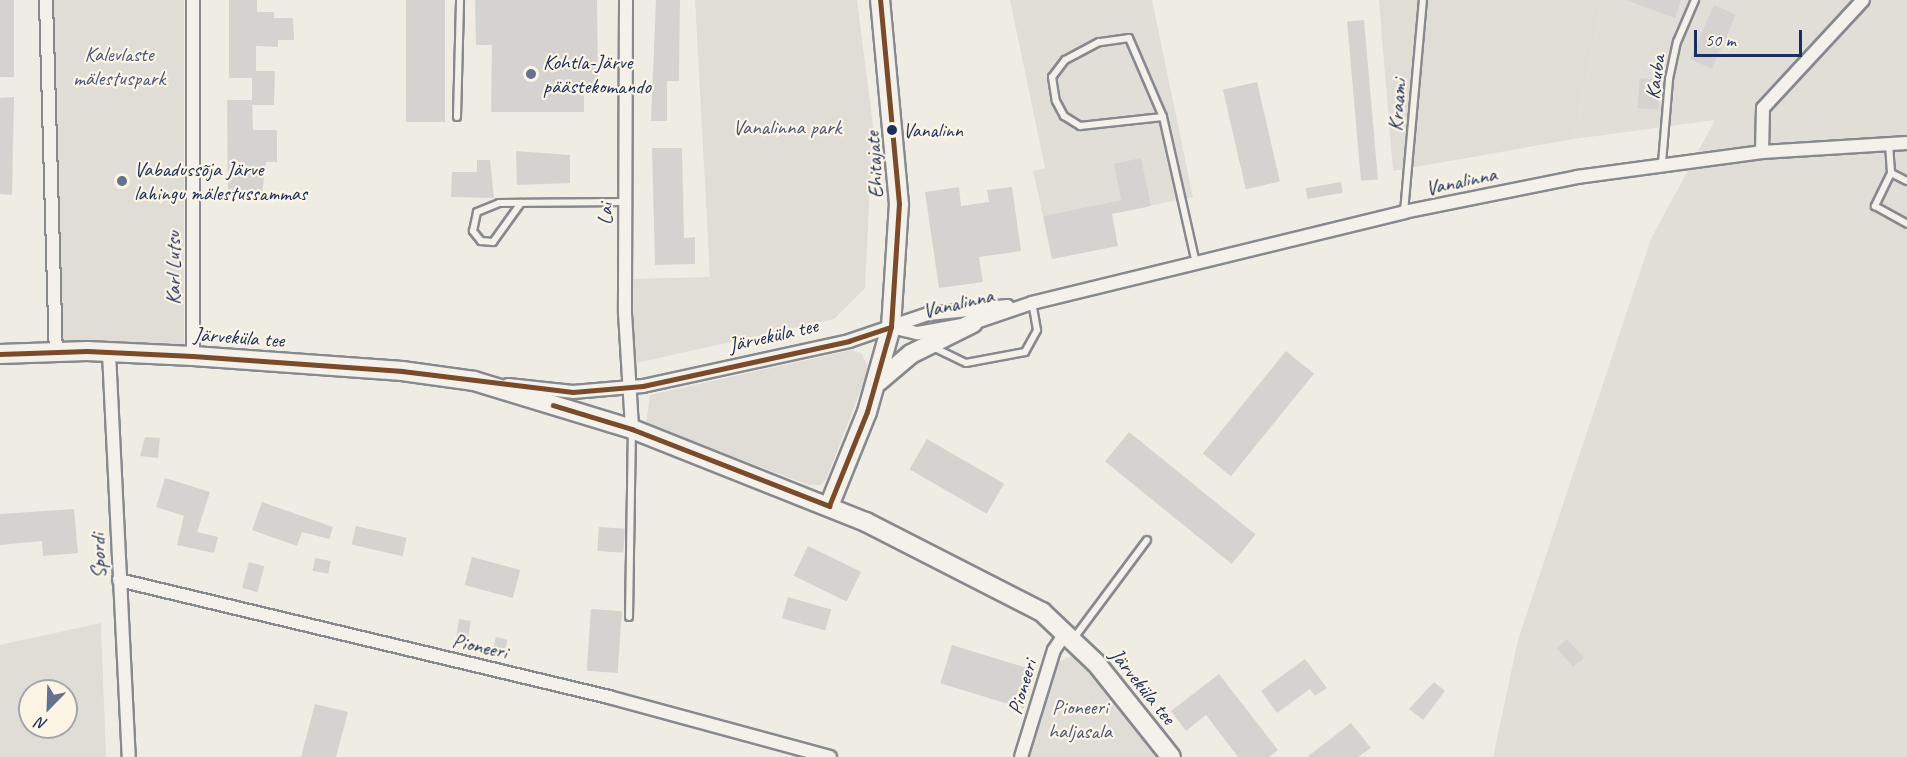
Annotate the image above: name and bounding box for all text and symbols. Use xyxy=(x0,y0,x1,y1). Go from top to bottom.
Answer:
scale bar xyxy=(1697,18,1805,56)
text: 50 m xyxy=(1705,29,1736,51)
park label: Kalevlaste mälestuspark xyxy=(73,41,165,91)
place label: Kohtla-Järve päästekomando xyxy=(543,49,651,99)
street label: Kauba xyxy=(1639,53,1671,101)
marker: Kohtla-Järve päästekomando xyxy=(524,67,538,81)
street label: Kraami xyxy=(1382,78,1412,132)
park label: Vanalinna park xyxy=(732,114,842,140)
place label: Vanalinn xyxy=(903,118,963,142)
marker: Vanalinn xyxy=(886,124,898,136)
street label: Ehitajate xyxy=(859,131,889,199)
place label: Vabadussõja Järve lahingu mälestussammas xyxy=(134,156,306,206)
street label: Vanalinna xyxy=(1423,161,1499,201)
marker: Vabadussõja Järve lahingu mälestussammas xyxy=(115,174,129,188)
street label: Lai xyxy=(592,203,618,225)
street label: Karl Lutsu xyxy=(160,232,186,304)
street label: Vanalinna xyxy=(920,283,996,323)
street label: Järveküla tee xyxy=(726,313,820,357)
street label: Järveküla tee xyxy=(193,321,285,353)
street label: Spordi xyxy=(85,533,111,579)
street label: Pioneeri xyxy=(450,627,510,665)
street label: Järveküla tee xyxy=(1105,643,1181,729)
street label: Pioneeri xyxy=(1002,657,1042,717)
north arrow xyxy=(18,679,78,739)
park label: Pioneeri haljasala xyxy=(1048,694,1112,744)
text: N xyxy=(33,713,50,735)

